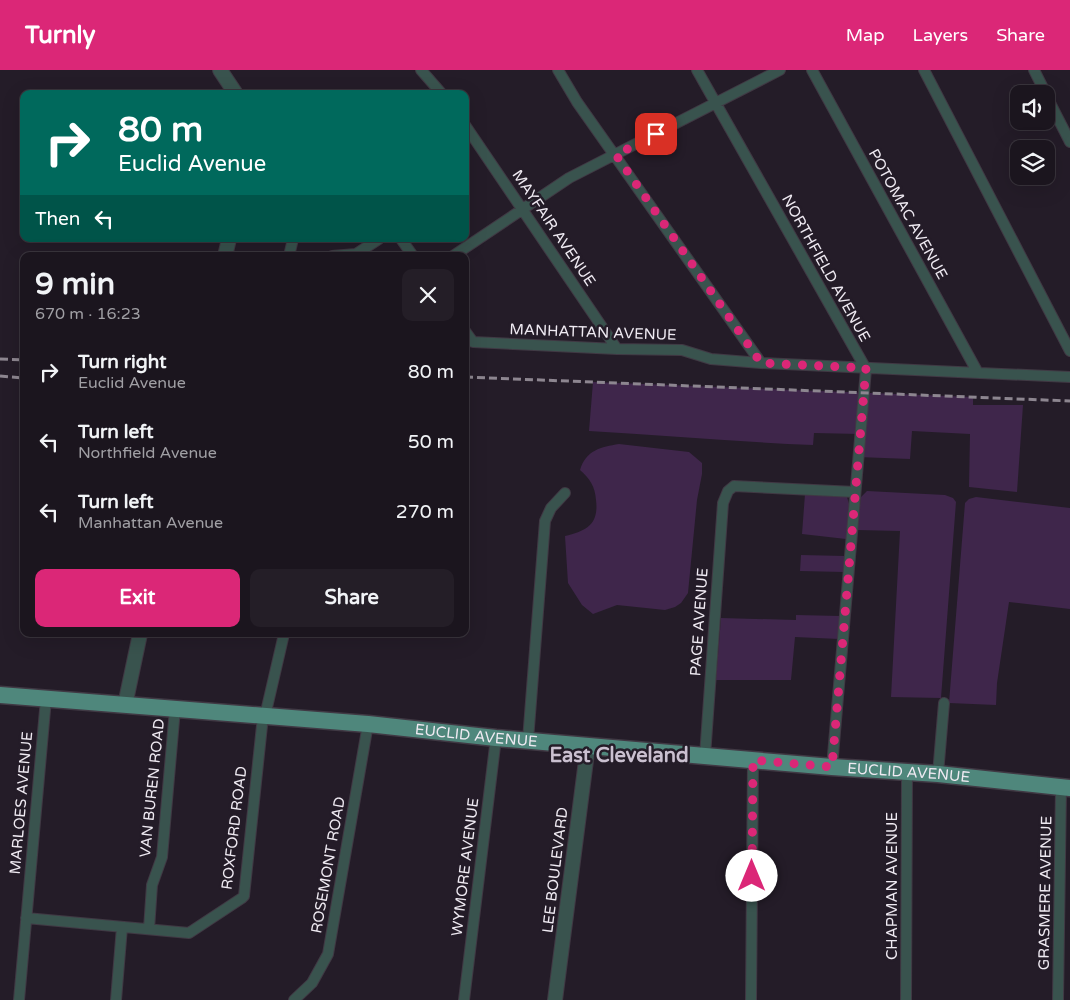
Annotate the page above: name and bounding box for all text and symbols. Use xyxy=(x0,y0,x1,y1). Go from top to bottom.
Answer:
text: Turnly xyxy=(25,21,95,50)
text: Map xyxy=(846,24,885,46)
text: Layers xyxy=(913,24,968,46)
text: Share xyxy=(996,24,1045,46)
map controls xyxy=(1010,85,1055,185)
button: sound xyxy=(1010,85,1055,130)
text: 80 m xyxy=(118,109,203,151)
icon: right xyxy=(35,110,100,175)
pin xyxy=(635,113,677,155)
icon: arrive xyxy=(642,120,670,148)
button: layers xyxy=(1010,140,1055,185)
street label: POTOMAC AVENUE xyxy=(865,146,951,282)
text: Euclid Avenue xyxy=(118,151,266,177)
street label: MAYFAIR AVENUE xyxy=(508,166,600,290)
street label: NORTHFIELD AVENUE xyxy=(778,191,874,345)
icon: left xyxy=(90,205,118,233)
text: Then xyxy=(35,208,80,230)
text: 9 min xyxy=(35,266,115,303)
button: close xyxy=(402,269,454,321)
text: 670 m · 16:23 xyxy=(35,304,141,324)
street label: MANHATTAN AVENUE xyxy=(509,320,677,344)
text: Turn right xyxy=(78,351,166,373)
icon: right xyxy=(35,358,63,386)
text: 80 m xyxy=(408,361,454,383)
text: Euclid Avenue xyxy=(78,373,186,393)
text: Turn left xyxy=(78,421,154,443)
icon: left xyxy=(35,428,63,456)
text: 50 m xyxy=(408,431,454,453)
text: Northfield Avenue xyxy=(78,443,217,463)
text: Turn left xyxy=(78,491,154,513)
icon: left xyxy=(35,498,63,526)
text: 270 m xyxy=(396,501,454,523)
text: Manhattan Avenue xyxy=(78,513,223,533)
street label: PAGE AVENUE xyxy=(686,567,712,677)
button: Exit xyxy=(35,569,240,627)
button: Share xyxy=(250,569,454,627)
street label: VAN BUREN ROAD xyxy=(136,717,168,859)
street label: EUCLID AVENUE xyxy=(414,720,538,751)
street label: MARLOES AVENUE xyxy=(6,731,36,875)
district label: East Cleveland xyxy=(549,744,689,768)
street label: EUCLID AVENUE xyxy=(847,759,971,786)
street label: ROXFORD ROAD xyxy=(217,765,251,891)
street label: ROSEMONT ROAD xyxy=(307,795,349,935)
street label: WYMORE AVENUE xyxy=(448,797,482,937)
street label: LEE BOULEVARD xyxy=(538,806,572,934)
street label: CHAPMAN AVENUE xyxy=(883,812,901,960)
street label: GRASMERE AVENUE xyxy=(1035,816,1055,970)
position arrow xyxy=(725,849,777,901)

